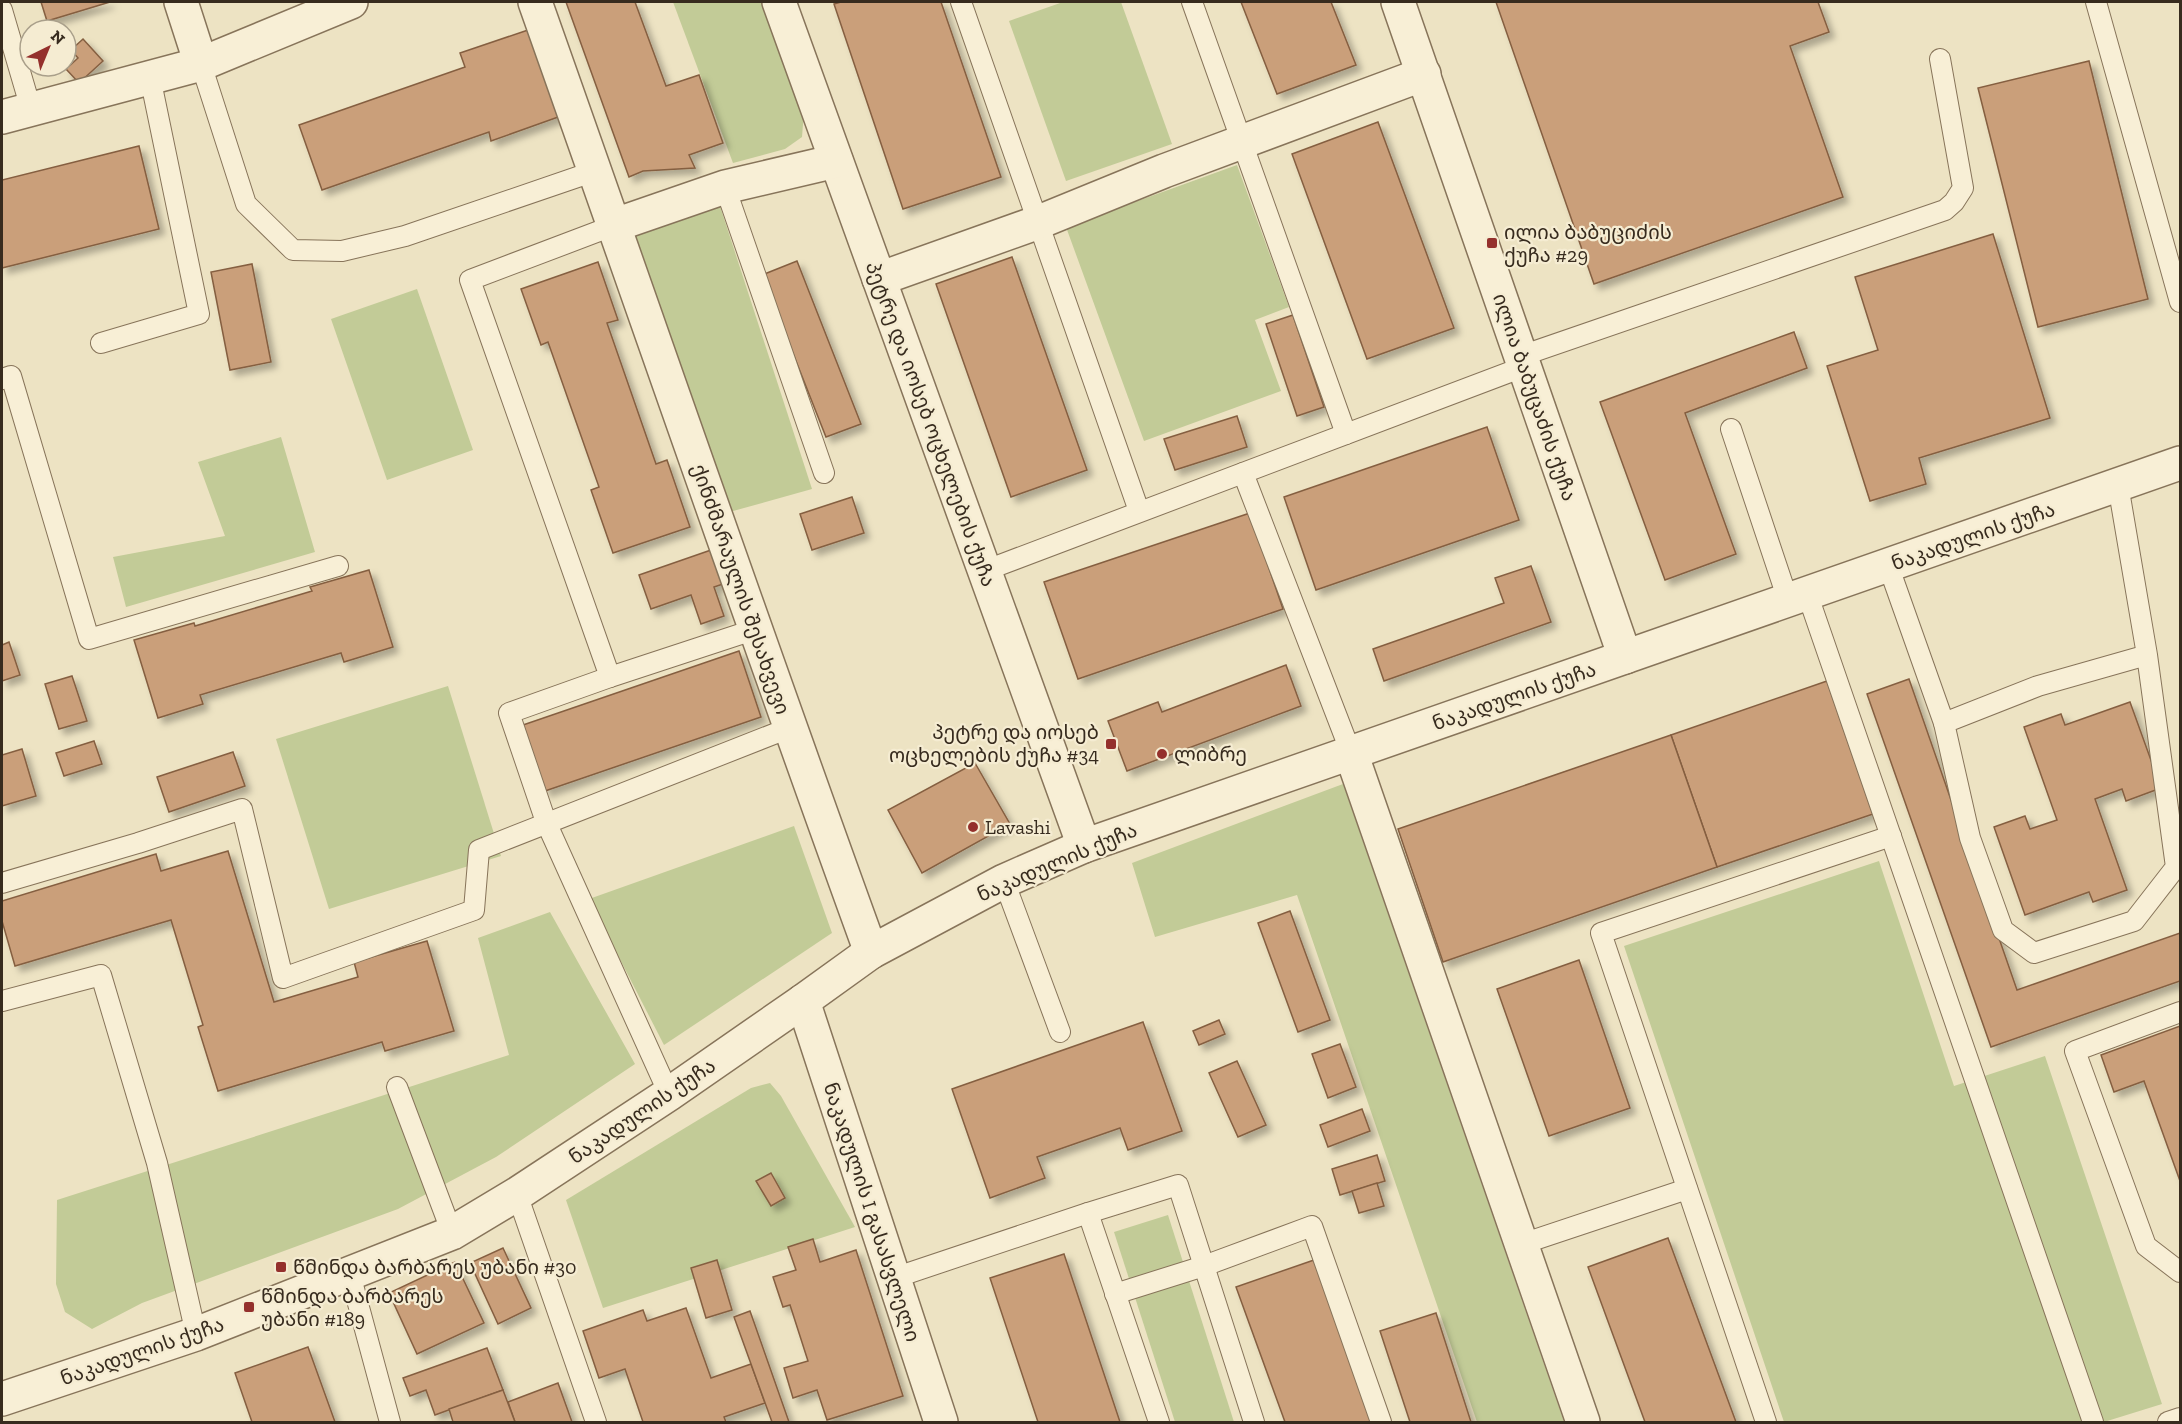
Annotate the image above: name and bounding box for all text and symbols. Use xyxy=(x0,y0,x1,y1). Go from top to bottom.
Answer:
north arrow xyxy=(18,18,78,78)
text: N xyxy=(47,26,69,48)
place label: ილია ბაბუციძის ქუჩა #29 xyxy=(1504,220,1672,267)
marker: ილია ბაბუციძის ქუჩა #29 xyxy=(1485,236,1499,250)
street label: პეტრე და იოსებ ოცხელების ქუჩა xyxy=(860,258,1001,590)
street label: ილია ბაბუცაძის ქუჩა xyxy=(1487,290,1582,504)
street label: ქინძმარაულის შესახვევი xyxy=(686,460,795,718)
street label: ნაკადულის ქუჩა xyxy=(1888,497,2058,576)
street label: ნაკადულის ქუჩა xyxy=(1429,657,1599,736)
place label: პეტრე და იოსებ ოცხელების ქუჩა #34 xyxy=(889,720,1099,768)
marker: პეტრე და იოსებ ოცხელების ქუჩა #34 xyxy=(1104,737,1118,751)
place label: ლიბრე xyxy=(1174,742,1247,767)
marker: ლიბრე xyxy=(1155,747,1169,761)
place label: Lavashi xyxy=(985,815,1051,839)
street label: ნაკადულის ქუჩა xyxy=(973,817,1141,907)
marker: Lavashi xyxy=(966,820,980,834)
street label: ნაკადულის ქუჩა xyxy=(564,1053,720,1170)
street label: ნაკადულის I გასასვლელი xyxy=(818,1079,925,1345)
place label: წმინდა ბარბარეს უბანი #30 xyxy=(293,1255,577,1280)
marker: წმინდა ბარბარეს უბანი #30 xyxy=(274,1260,288,1274)
place label: წმინდა ბარბარეს უბანი #189 xyxy=(261,1284,444,1331)
marker: წმინდა ბარბარეს უბანი #189 xyxy=(242,1300,256,1314)
street label: ნაკადულის ქუჩა xyxy=(57,1312,227,1391)

